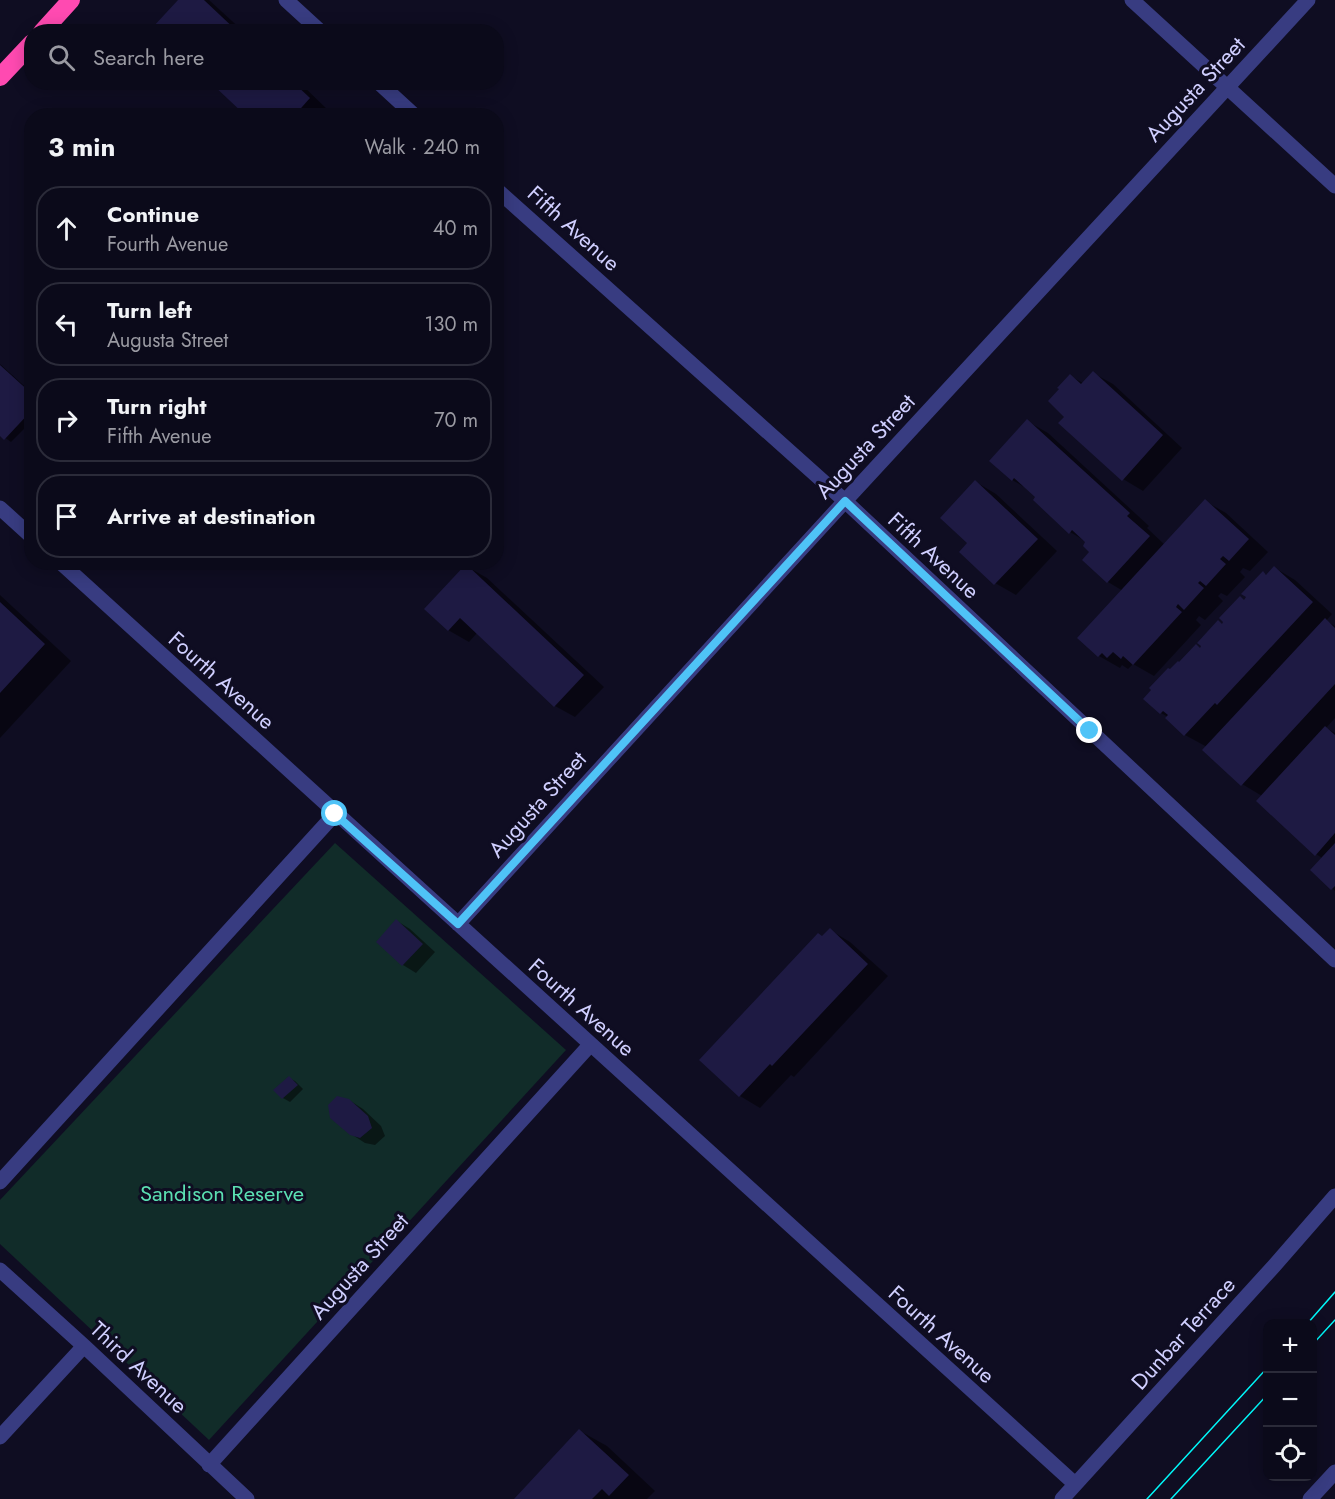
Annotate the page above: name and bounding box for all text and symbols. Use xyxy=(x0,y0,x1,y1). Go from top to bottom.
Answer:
search box xyxy=(24,24,504,90)
street label: Augusta Street xyxy=(1138,29,1253,149)
icon: search xyxy=(45,41,78,74)
text: Search here xyxy=(93,41,204,73)
text: 3 min xyxy=(48,128,115,166)
text: Walk · 240 m xyxy=(365,133,480,162)
street label: Fifth Avenue xyxy=(521,178,627,278)
text: Continue xyxy=(107,198,199,230)
icon: ahead xyxy=(50,212,83,245)
text: 40 m xyxy=(433,214,478,243)
text: Fourth Avenue xyxy=(107,230,228,259)
text: Turn left xyxy=(107,294,192,326)
icon: left xyxy=(50,308,83,341)
text: 130 m xyxy=(424,310,478,339)
text: Augusta Street xyxy=(107,326,228,355)
street label: Augusta Street xyxy=(808,386,923,506)
text: Turn right xyxy=(107,390,207,422)
icon: right xyxy=(50,404,83,437)
text: 70 m xyxy=(434,406,478,435)
text: Fifth Avenue xyxy=(107,422,212,451)
icon: arrive xyxy=(50,500,83,533)
text: Arrive at destination xyxy=(107,500,316,532)
street label: Fifth Avenue xyxy=(881,504,987,606)
street label: Fourth Avenue xyxy=(162,623,282,737)
route end xyxy=(1076,717,1102,743)
street label: Augusta Street xyxy=(480,743,594,864)
route start xyxy=(321,800,347,826)
street label: Fourth Avenue xyxy=(522,950,642,1064)
park label: Sandison Reserve xyxy=(140,1177,304,1209)
street label: Augusta Street xyxy=(302,1205,416,1326)
street label: Dunbar Terrace xyxy=(1124,1269,1242,1397)
street label: Fourth Avenue xyxy=(882,1277,1002,1391)
street label: Third Avenue xyxy=(83,1313,195,1421)
map controls xyxy=(1263,1319,1317,1481)
button: + xyxy=(1263,1319,1317,1373)
button: − xyxy=(1263,1373,1317,1427)
button: locate xyxy=(1263,1427,1317,1481)

